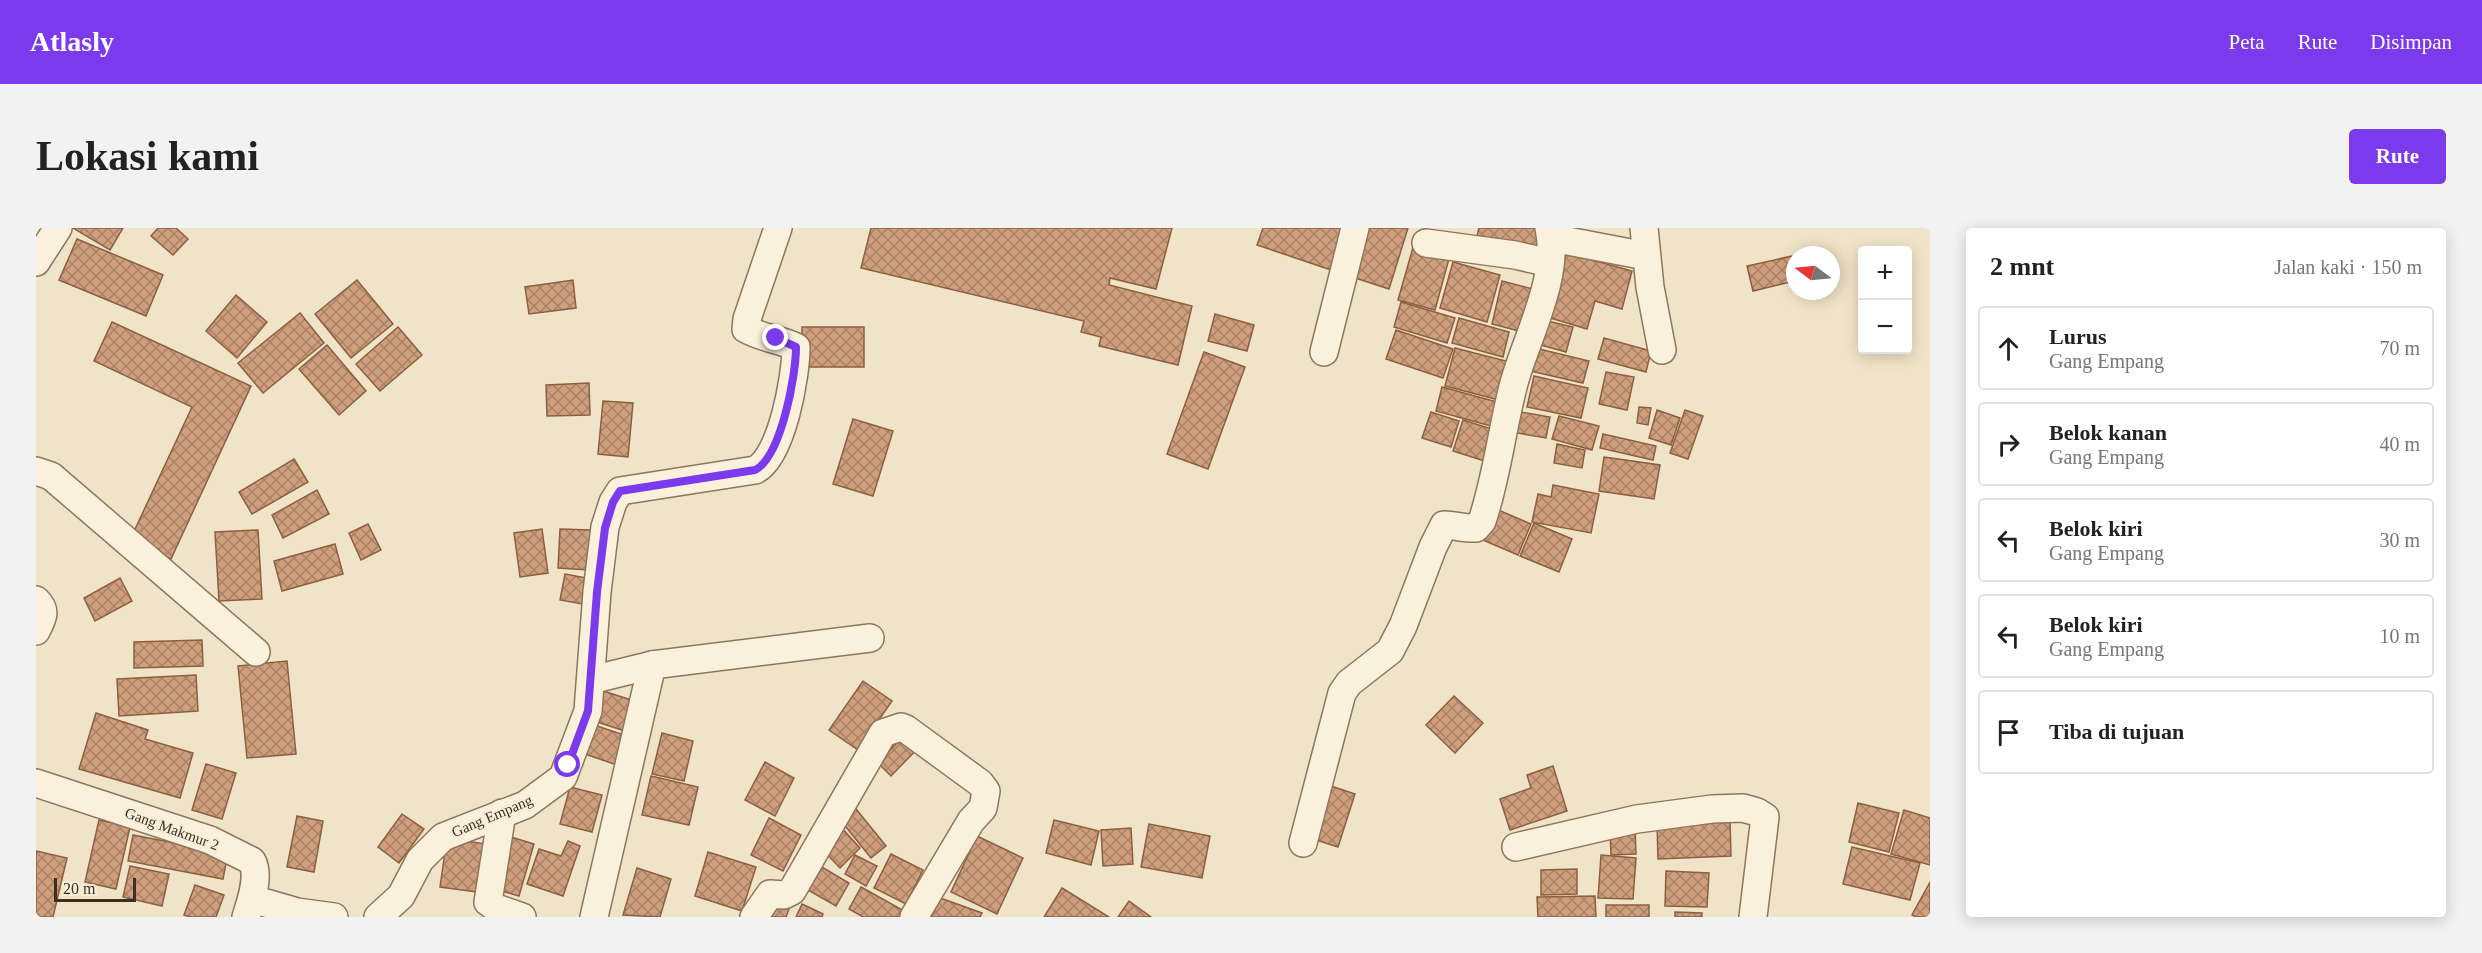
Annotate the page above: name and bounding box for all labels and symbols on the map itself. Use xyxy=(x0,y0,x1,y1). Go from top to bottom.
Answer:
north arrow xyxy=(1786,246,1840,300)
route end xyxy=(762,324,788,350)
route start xyxy=(554,751,580,777)
street label: Gang Empang xyxy=(449,792,535,840)
street label: Gang Makmur 2 xyxy=(123,805,221,853)
scale bar xyxy=(54,875,136,902)

